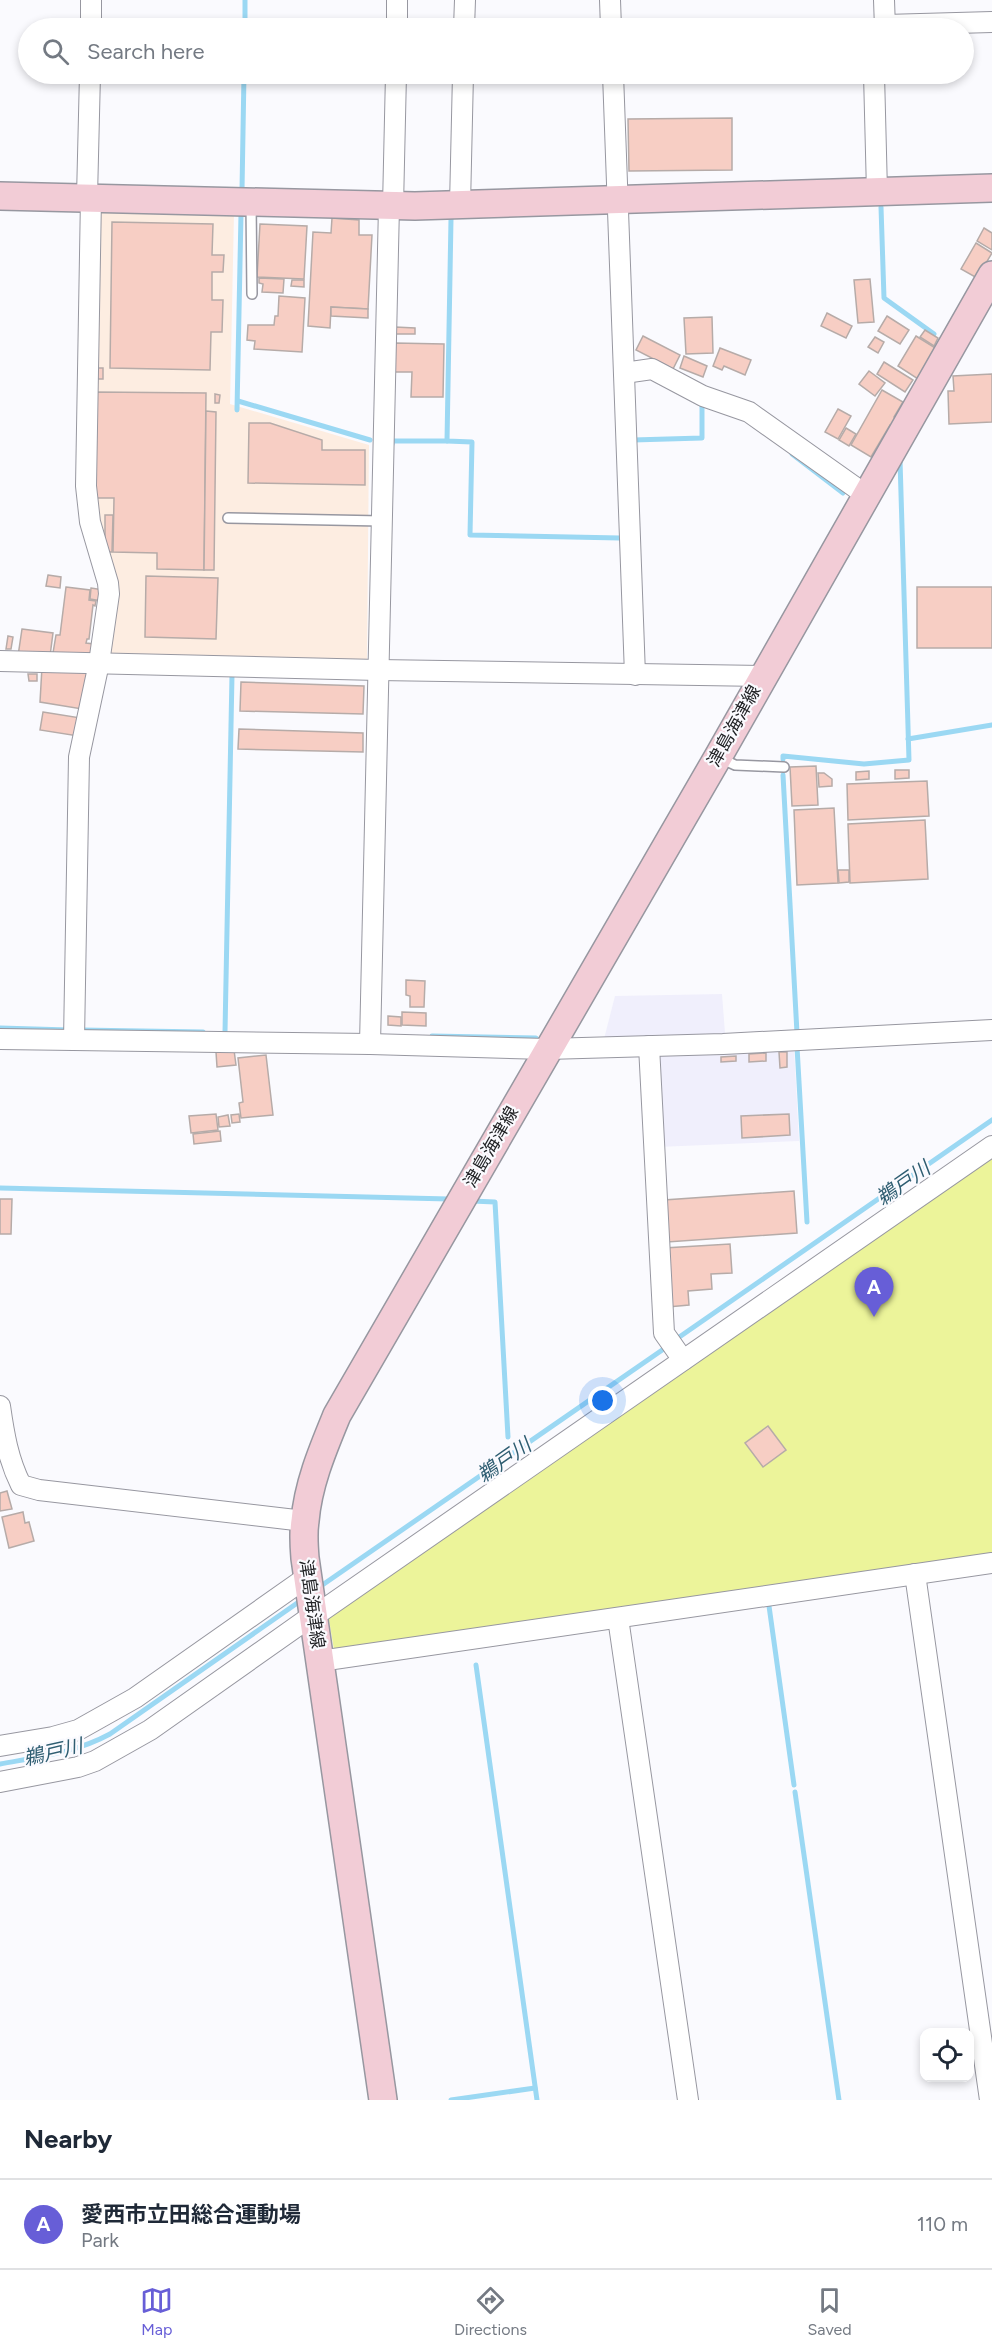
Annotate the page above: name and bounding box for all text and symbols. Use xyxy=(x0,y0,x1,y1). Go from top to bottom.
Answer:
search box xyxy=(18,18,974,84)
icon: search xyxy=(39,35,72,68)
text: Search here xyxy=(87,38,205,65)
street label: 津島海津線 xyxy=(703,681,765,771)
street label: 津島海津線 xyxy=(459,1103,523,1191)
water label: 鵜戸川 xyxy=(872,1155,936,1210)
pin: A xyxy=(854,1268,894,1317)
your location xyxy=(588,1386,617,1415)
water label: 鵜戸川 xyxy=(473,1432,537,1487)
street label: 津島海津線 xyxy=(295,1558,329,1650)
water label: 鵜戸川 xyxy=(21,1733,87,1770)
map controls xyxy=(920,2028,974,2082)
button: locate xyxy=(920,2028,974,2082)
text: Nearby xyxy=(24,2123,112,2155)
text: 愛西市立田総合運動場 xyxy=(81,2201,301,2228)
text: A xyxy=(36,2212,51,2236)
text: 110 m xyxy=(917,2212,968,2236)
text: Park xyxy=(81,2228,119,2252)
tab: Map xyxy=(140,2284,173,2339)
tab: Directions xyxy=(454,2284,527,2339)
tab: Saved xyxy=(808,2284,852,2339)

